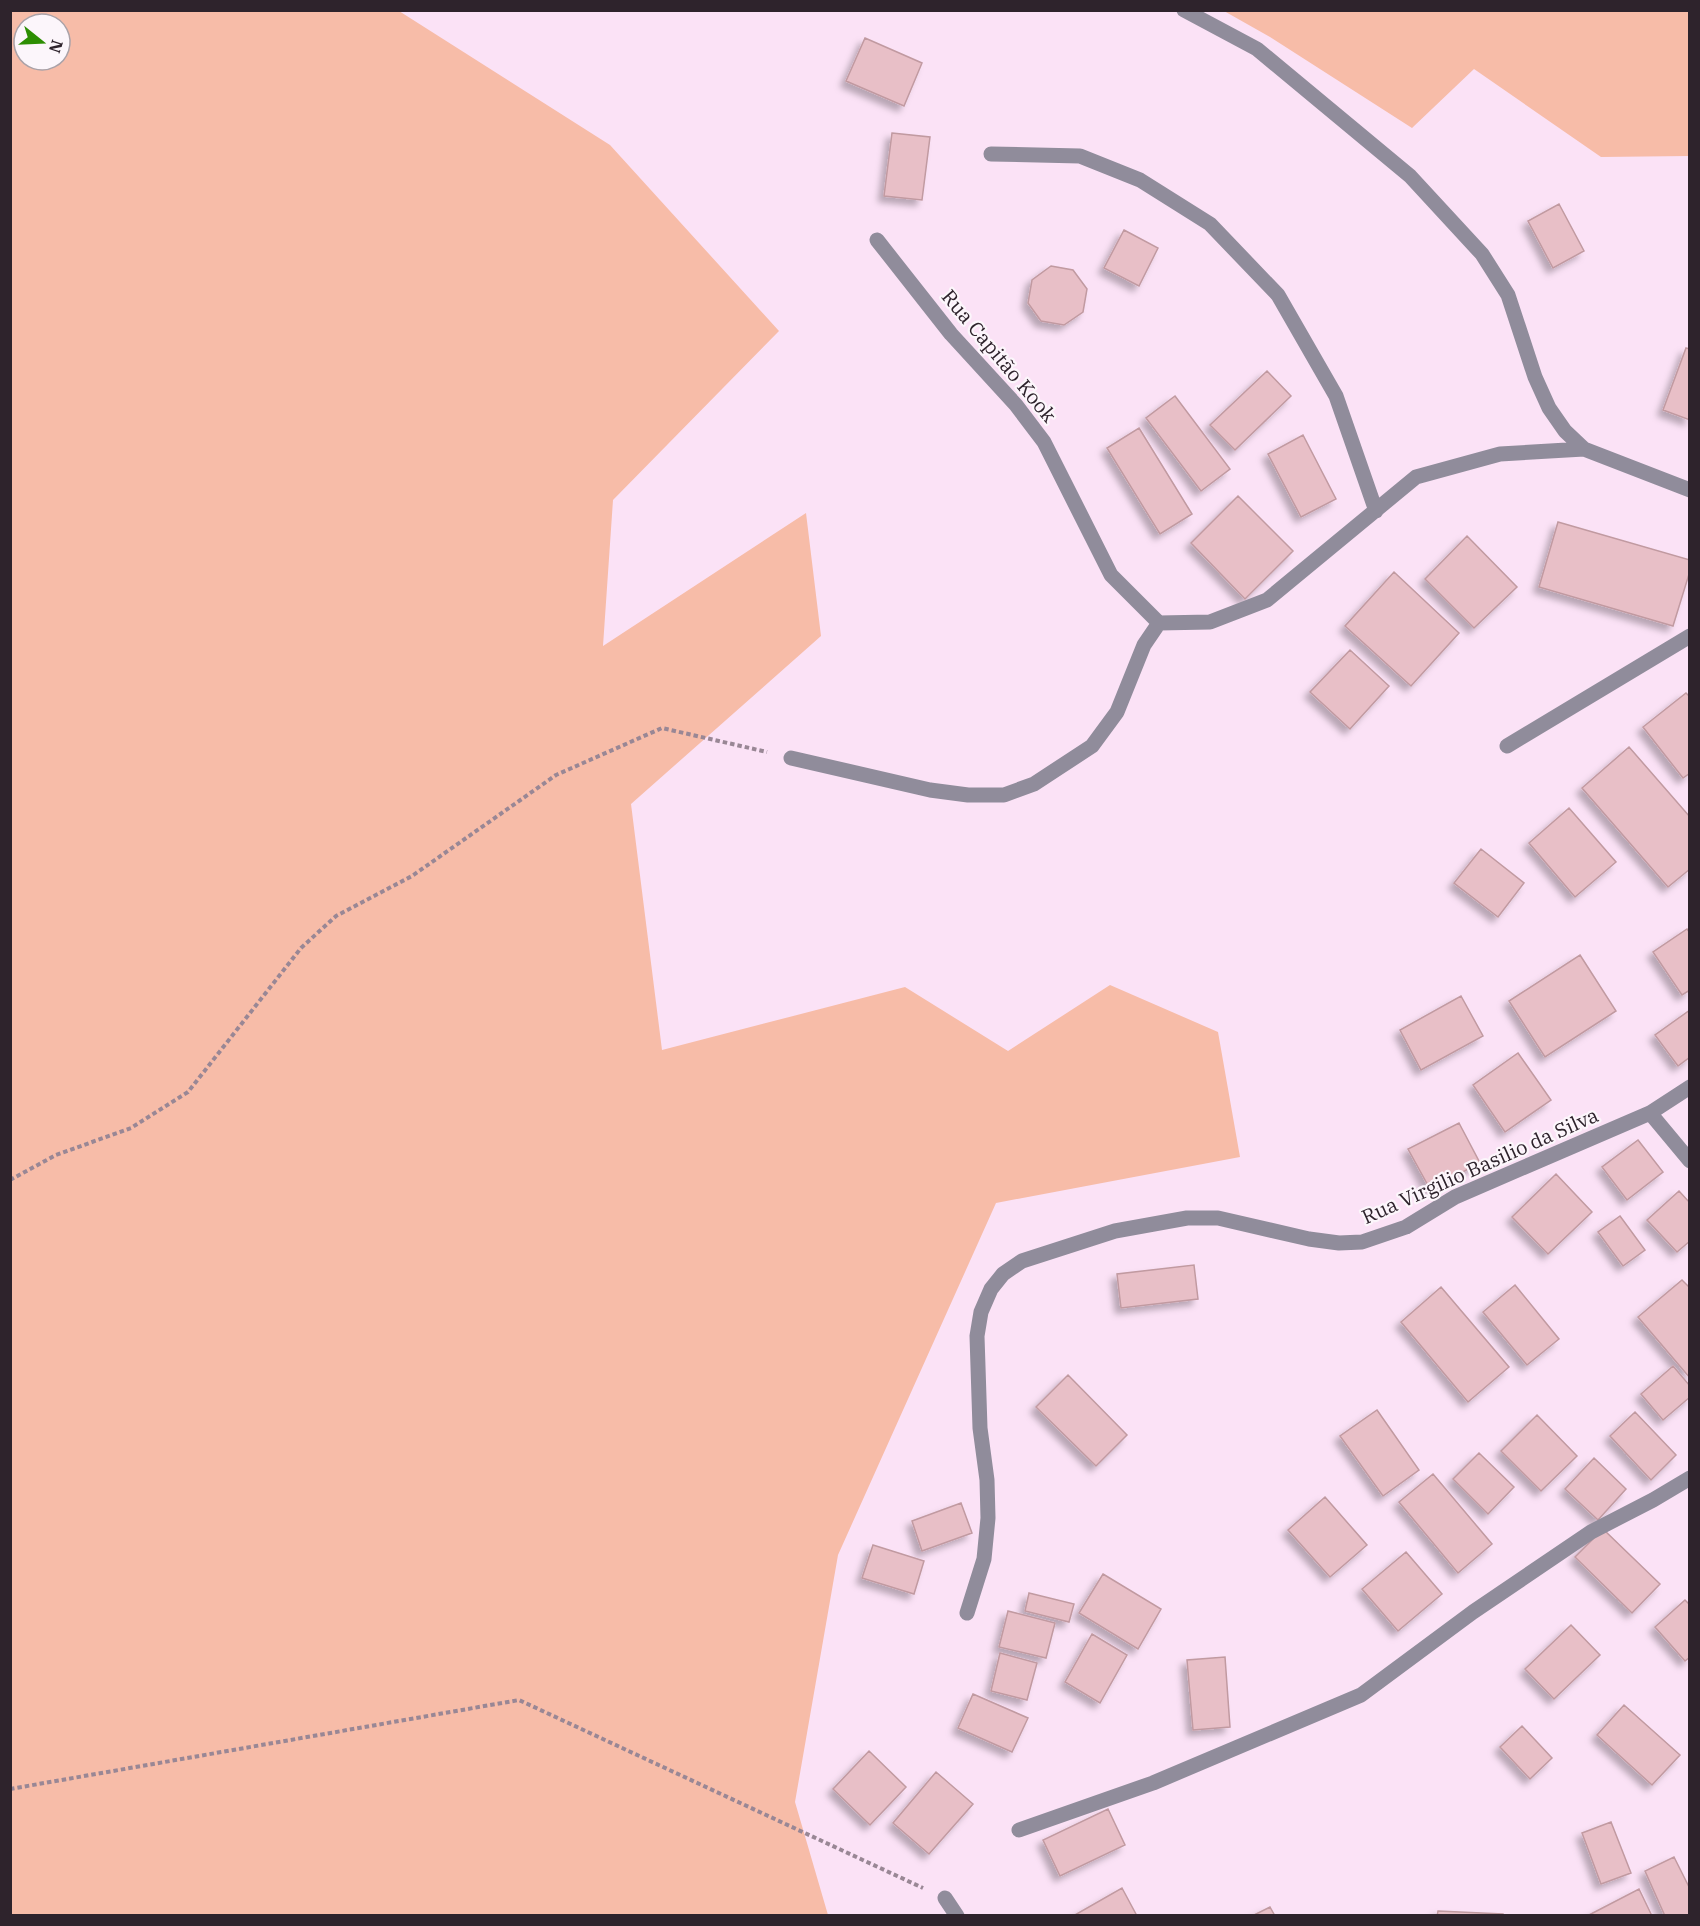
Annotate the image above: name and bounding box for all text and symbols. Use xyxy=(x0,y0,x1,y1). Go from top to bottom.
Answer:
north arrow xyxy=(12,12,72,72)
text: N xyxy=(45,38,68,56)
street label: Rua Capitão Kook xyxy=(936,284,1063,428)
street label: Rua Virgilio Basilio da Silva xyxy=(1357,1101,1602,1230)

